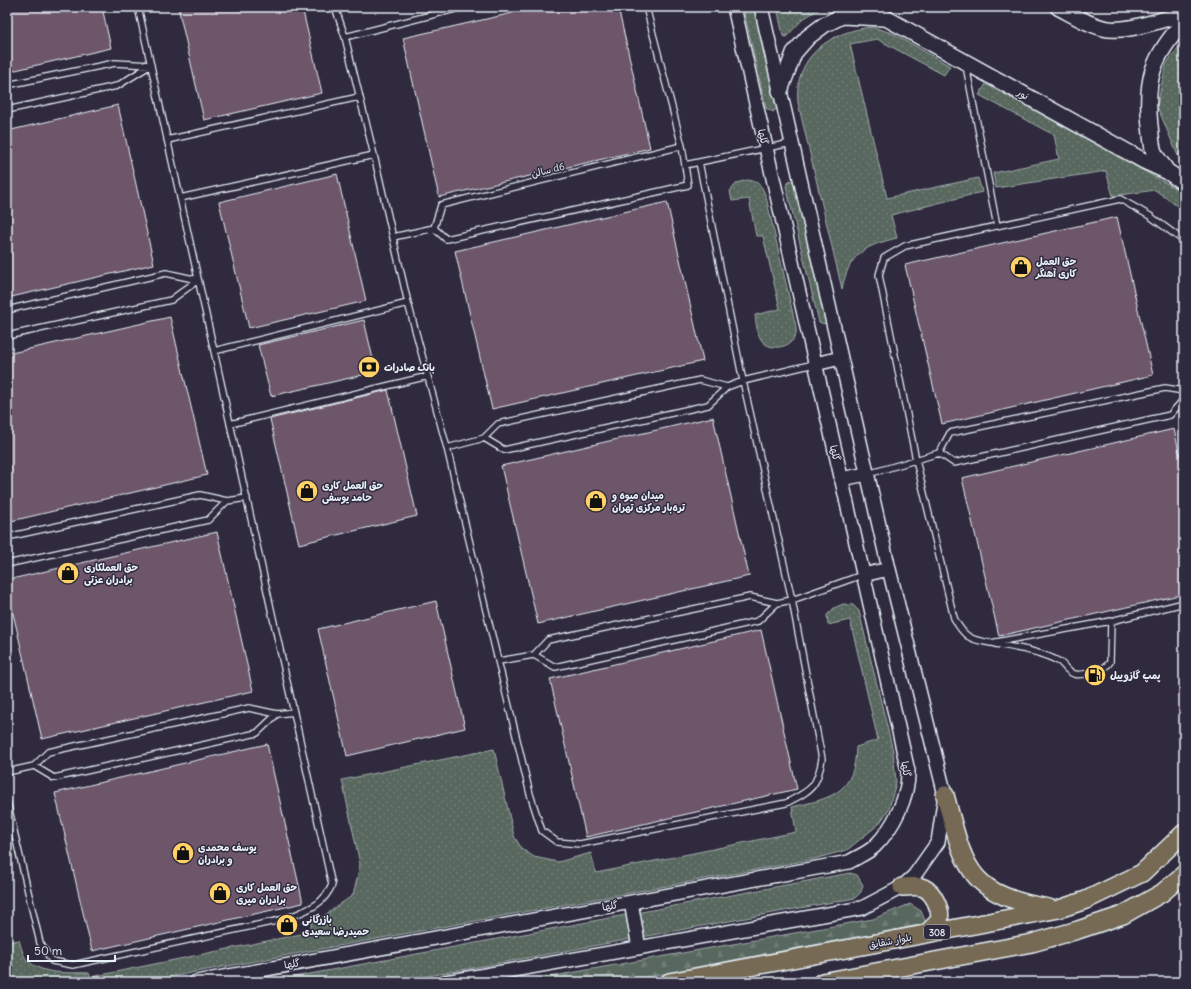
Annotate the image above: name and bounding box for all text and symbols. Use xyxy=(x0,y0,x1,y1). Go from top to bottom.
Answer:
street label: نور xyxy=(1014,85,1031,103)
street label: گلها xyxy=(755,128,771,146)
street label: سالن d6 xyxy=(530,160,566,180)
shop icon: حق العمل کاری آهنگر xyxy=(1008,254,1034,280)
place label: حق العمل کاری آهنگر xyxy=(1035,255,1077,280)
bank icon: بانک صادرات xyxy=(356,354,382,380)
place label: بانک صادرات xyxy=(384,361,435,374)
street label: گلها xyxy=(827,444,843,462)
shop icon: حق العمل کاری حامد یوسفی xyxy=(294,478,320,504)
place label: حق العمل کاری حامد یوسفی xyxy=(322,479,384,504)
shop icon: میدان میوه و تره‌بار مرکزی تهران xyxy=(583,488,609,514)
place label: میدان میوه و تره‌بار مرکزی تهران xyxy=(611,489,686,514)
shop icon: حق العملکاری برادران عزتی xyxy=(55,560,81,586)
place label: حق العملکاری برادران عزتی xyxy=(84,561,139,586)
fuel station icon: پمپ گازوییل xyxy=(1082,662,1108,688)
place label: پمپ گازوییل xyxy=(1110,669,1161,683)
street label: گلها xyxy=(898,760,914,778)
shop icon: یوسف محمدی و برادران xyxy=(170,840,196,866)
place label: یوسف محمدی و برادران xyxy=(198,841,257,866)
shop icon: حق العمل کاری برادران میری xyxy=(207,880,233,906)
place label: حق العمل کاری برادران میری xyxy=(236,881,298,906)
street label: گلها xyxy=(601,898,619,914)
shop icon: بازرگانی حمیدرضا سعیدی xyxy=(274,912,300,938)
place label: بازرگانی حمیدرضا سعیدی xyxy=(302,913,369,938)
road number: 308 xyxy=(924,925,950,939)
street label: بلوار شقایق xyxy=(867,930,913,952)
scale bar xyxy=(28,937,115,963)
text: 50 m xyxy=(34,943,63,958)
street label: گلها xyxy=(283,956,301,972)

